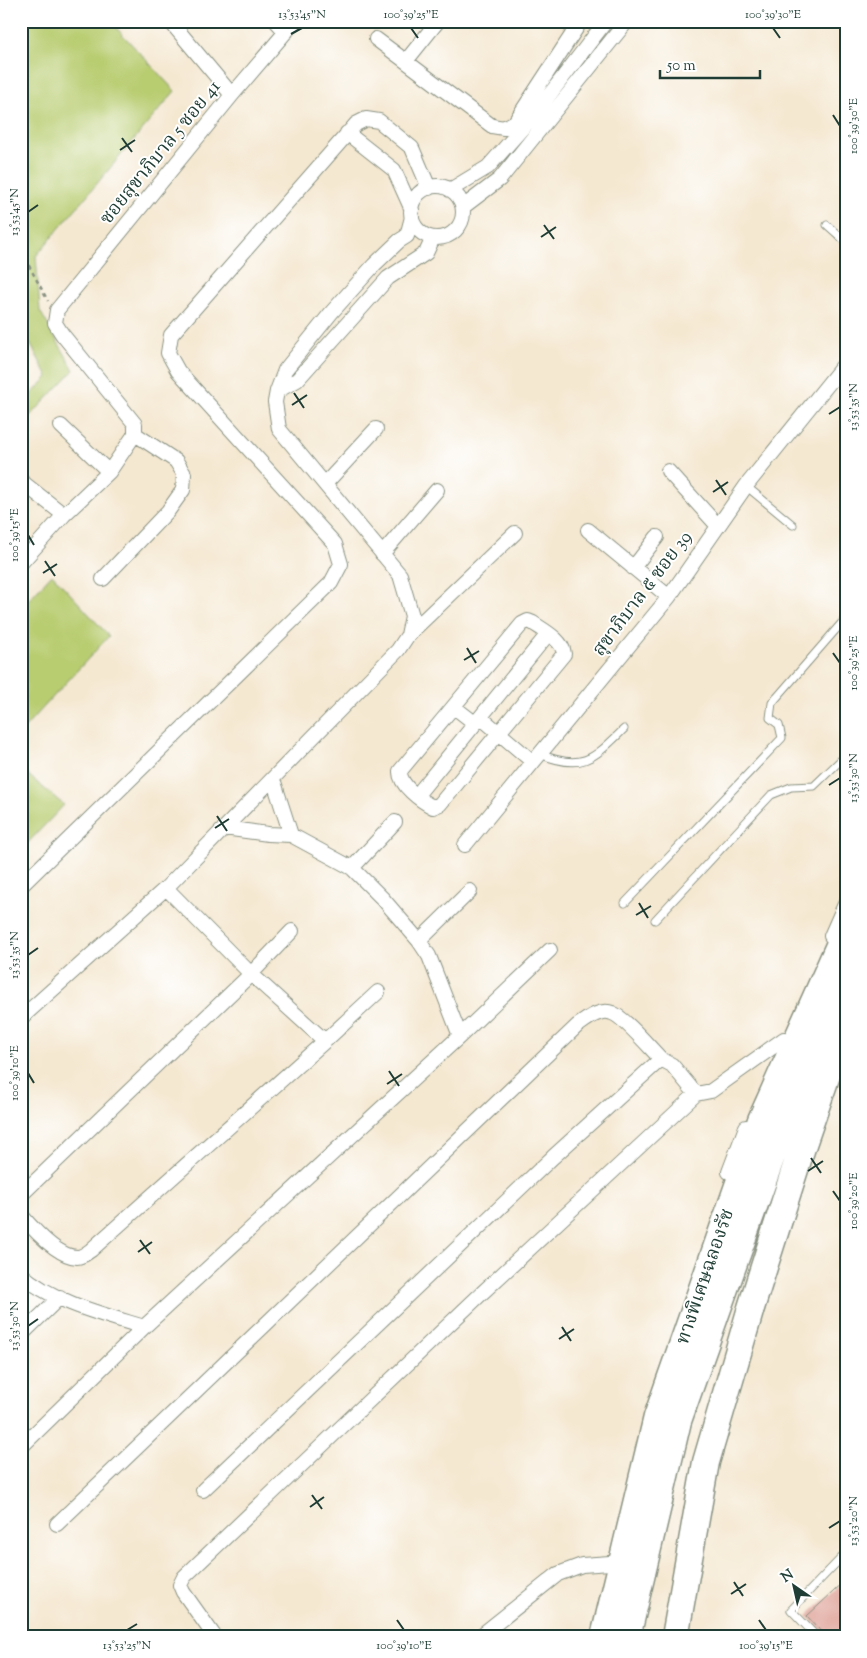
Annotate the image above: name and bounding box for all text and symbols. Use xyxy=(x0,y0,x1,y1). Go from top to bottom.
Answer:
text: 13°53'45"N xyxy=(278,6,326,24)
text: 100°39'25"E xyxy=(384,6,439,24)
text: 100°39'30"E xyxy=(745,6,802,24)
scale bar xyxy=(660,48,760,80)
text: 50 m xyxy=(666,56,696,77)
street label: ซอยสุขาภิบาล 5 ซอย 41 xyxy=(94,74,228,231)
text: 100°39'30"E xyxy=(845,97,863,154)
text: 13°53'45"N xyxy=(6,188,24,236)
text: 13°53'35"N xyxy=(845,383,863,431)
text: 100°39'15"E xyxy=(6,508,24,562)
street label: สุขาภิบาล ๕ ซอย 39 xyxy=(587,526,699,662)
text: 100°39'25"E xyxy=(845,635,863,690)
text: 13°53'30"N xyxy=(845,753,863,803)
text: 13°53'35"N xyxy=(6,931,24,979)
text: 100°39'10"E xyxy=(6,1045,24,1101)
text: 100°39'20"E xyxy=(845,1172,863,1229)
street label: ทางพิเศษฉลองรัช xyxy=(670,1206,742,1348)
text: 13°53'30"N xyxy=(6,1301,24,1351)
text: 13°53'20"N xyxy=(845,1496,863,1546)
north arrow xyxy=(770,1560,820,1610)
text: N xyxy=(778,1565,798,1588)
text: 13°53'25"N xyxy=(103,1637,152,1655)
text: 100°39'10"E xyxy=(376,1637,432,1655)
text: 100°39'15"E xyxy=(739,1637,793,1655)

